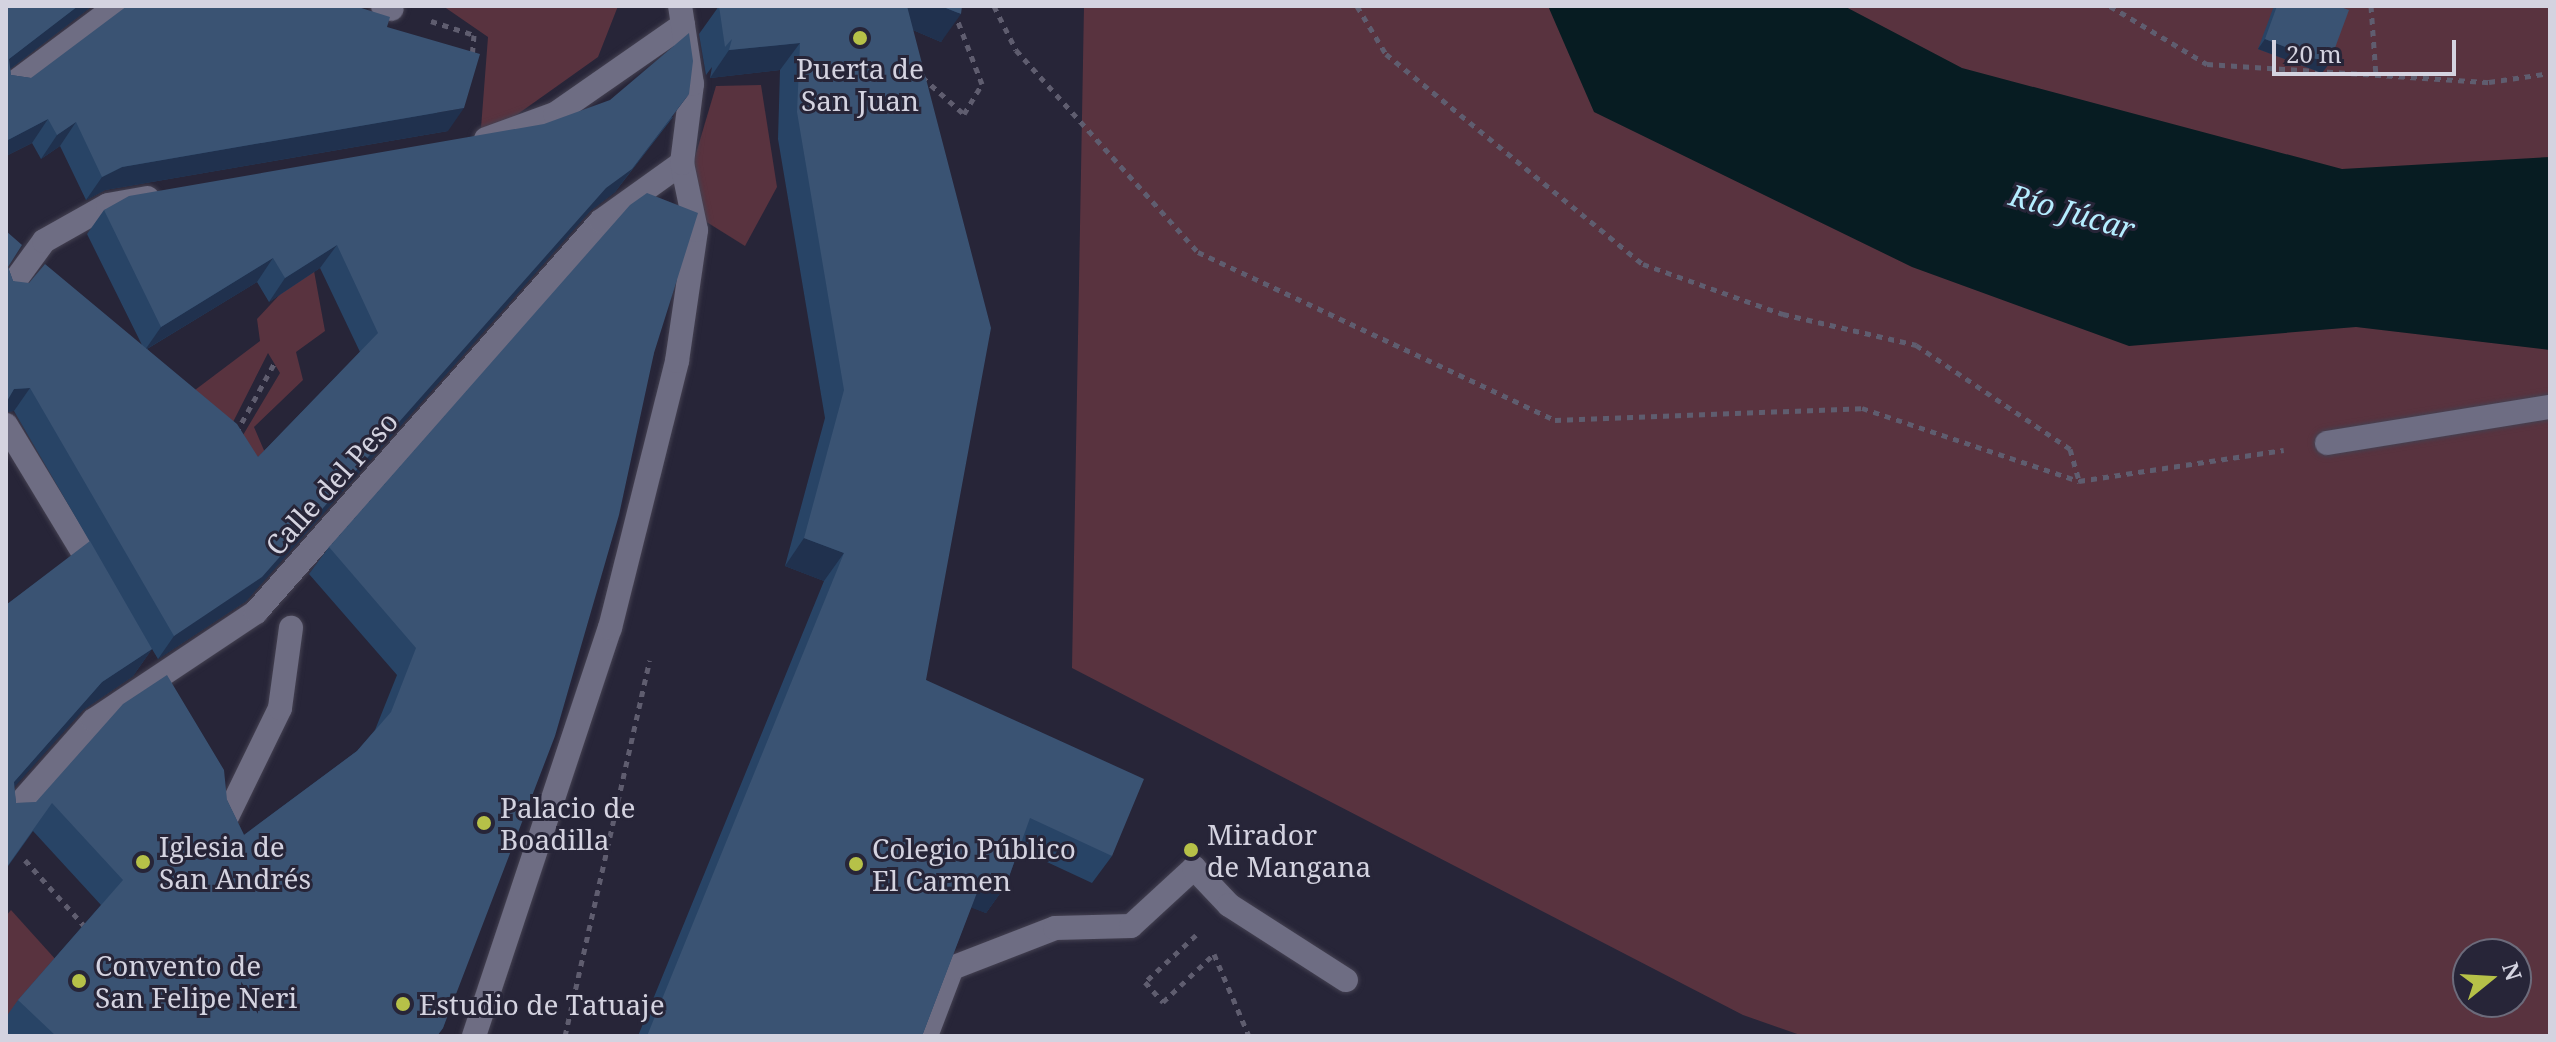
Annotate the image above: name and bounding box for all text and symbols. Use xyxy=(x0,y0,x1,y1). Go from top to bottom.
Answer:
scale bar xyxy=(2276,24,2460,74)
marker: Puerta de San Juan xyxy=(851,29,869,47)
text: 20 m xyxy=(2286,37,2342,70)
place label: Puerta de San Juan xyxy=(796,51,924,117)
water label: Río Júcar xyxy=(2005,177,2139,247)
street label: Calle del Peso xyxy=(258,404,404,562)
place label: Palacio de Boadilla xyxy=(500,790,635,856)
marker: Palacio de Boadilla xyxy=(475,814,493,832)
place label: Mirador de Mangana xyxy=(1207,817,1371,883)
place label: Iglesia de San Andrés xyxy=(159,829,311,895)
place label: Colegio Público El Carmen xyxy=(872,831,1076,897)
marker: Mirador de Mangana xyxy=(1182,841,1200,859)
marker: Iglesia de San Andrés xyxy=(134,853,152,871)
marker: Colegio Público El Carmen xyxy=(847,855,865,873)
north arrow xyxy=(2452,938,2532,1018)
place label: Convento de San Felipe Neri xyxy=(95,948,297,1014)
text: N xyxy=(2496,958,2530,984)
marker: Convento de San Felipe Neri xyxy=(70,972,88,990)
place label: Estudio de Tatuaje xyxy=(419,987,665,1021)
marker: Estudio de Tatuaje xyxy=(394,995,412,1013)

